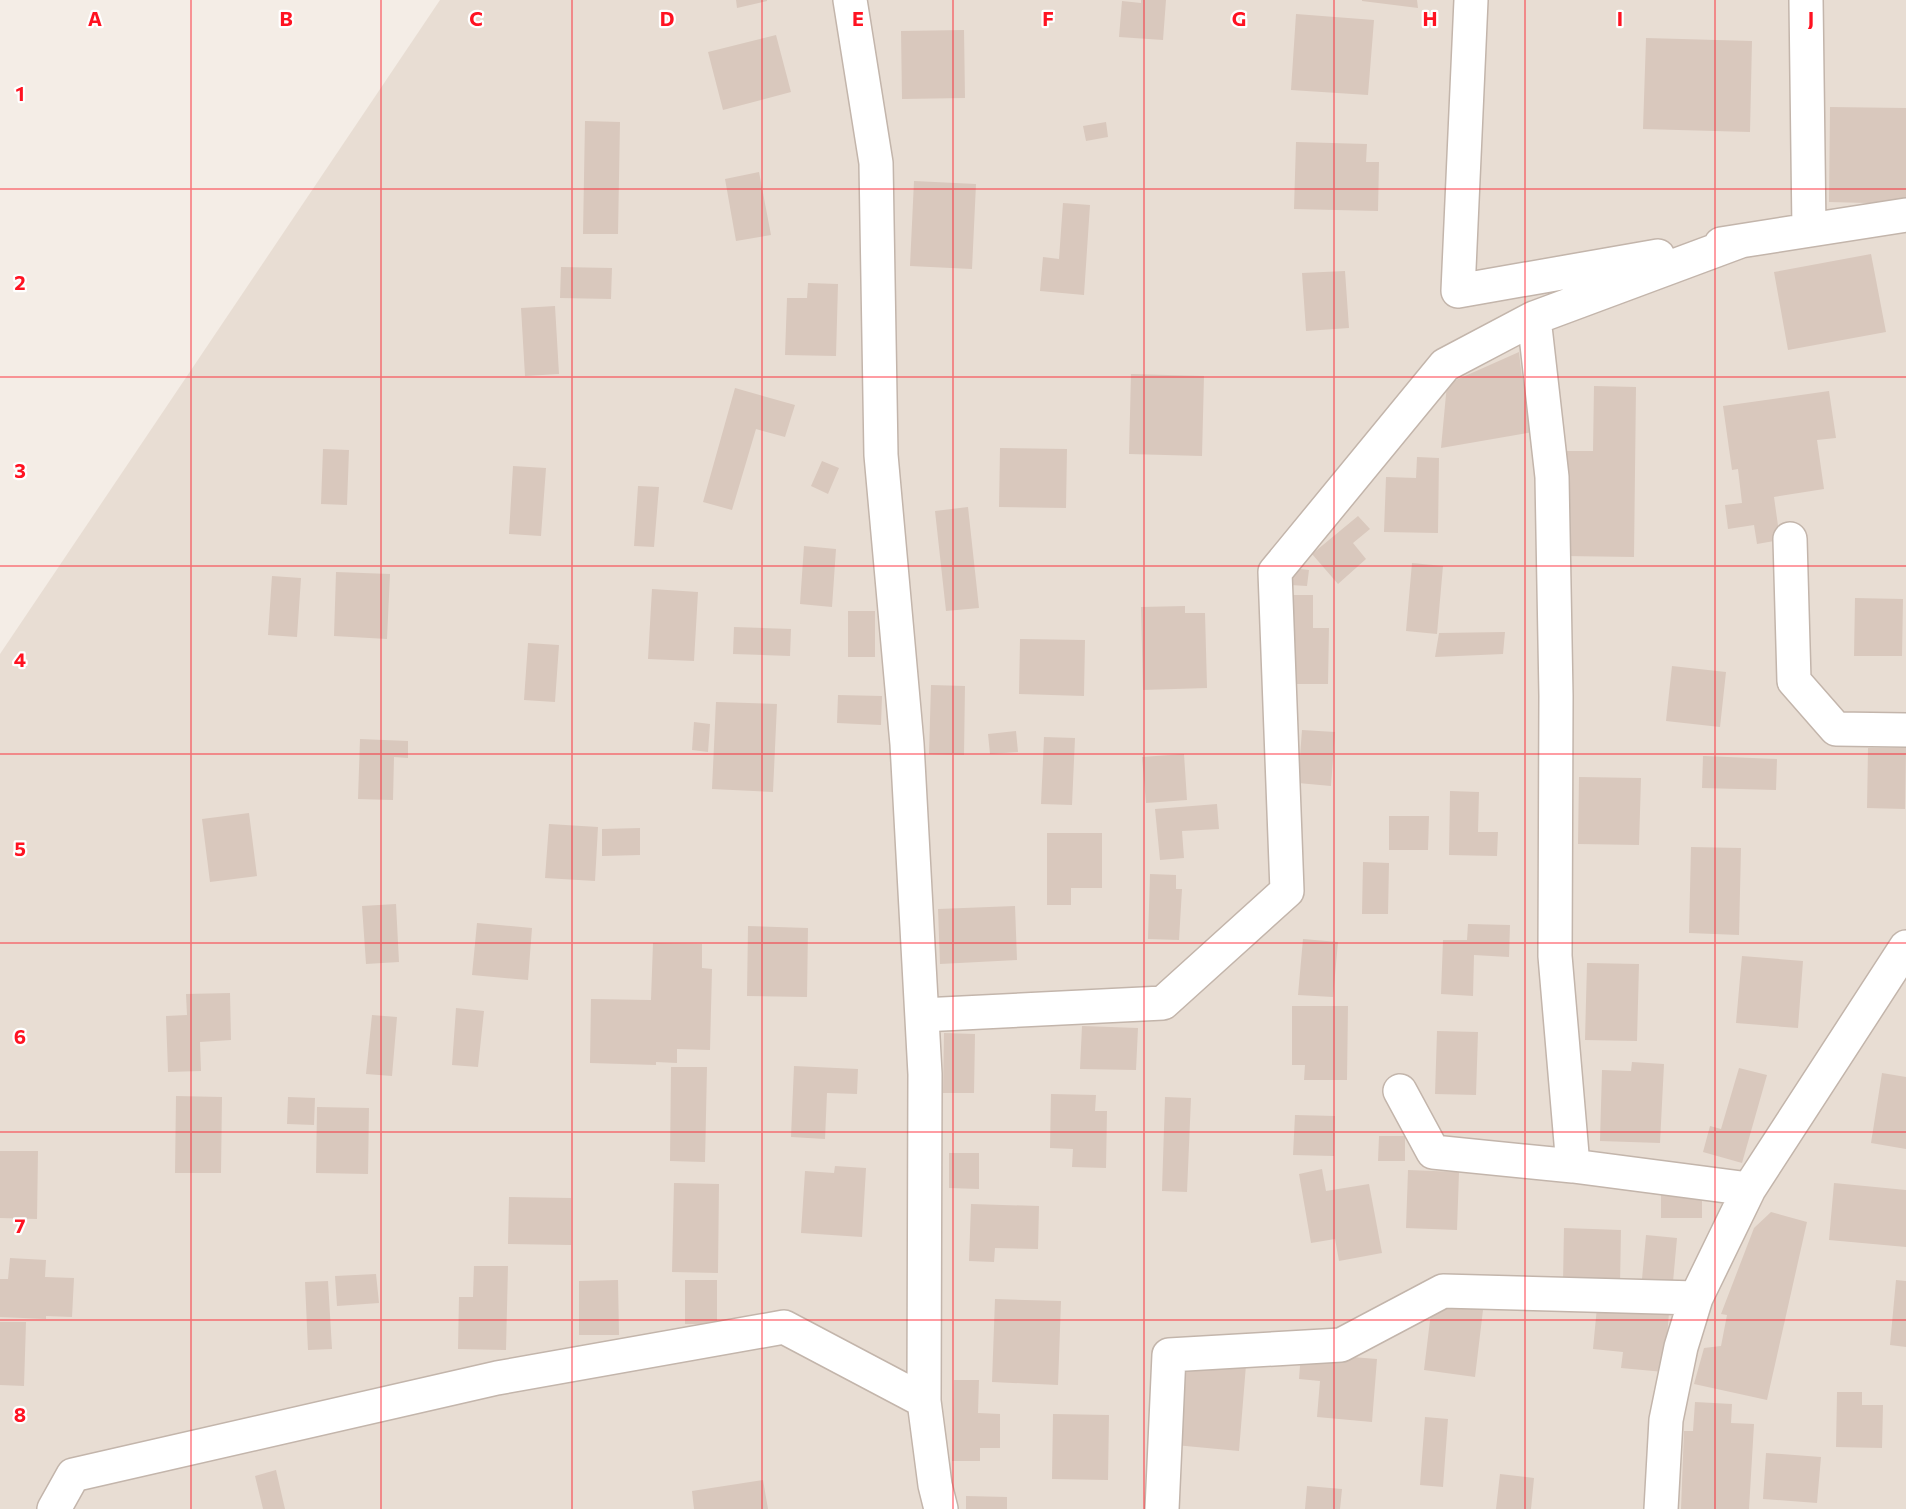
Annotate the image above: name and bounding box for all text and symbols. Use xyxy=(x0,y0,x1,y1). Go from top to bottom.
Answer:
text: A xyxy=(88,6,102,30)
text: B xyxy=(279,6,293,30)
text: C xyxy=(469,6,483,30)
text: D xyxy=(660,6,674,30)
text: E xyxy=(852,6,864,30)
text: F xyxy=(1042,6,1054,30)
text: G xyxy=(1232,6,1246,30)
text: H xyxy=(1423,6,1438,30)
text: I xyxy=(1617,6,1623,30)
text: J xyxy=(1808,6,1814,30)
text: 1 xyxy=(15,81,25,105)
text: 2 xyxy=(14,270,26,294)
text: 3 xyxy=(14,458,26,482)
text: 4 xyxy=(14,647,26,671)
text: 5 xyxy=(14,836,26,860)
text: 6 xyxy=(14,1024,26,1048)
text: 7 xyxy=(15,1213,26,1237)
text: 8 xyxy=(14,1402,26,1426)

